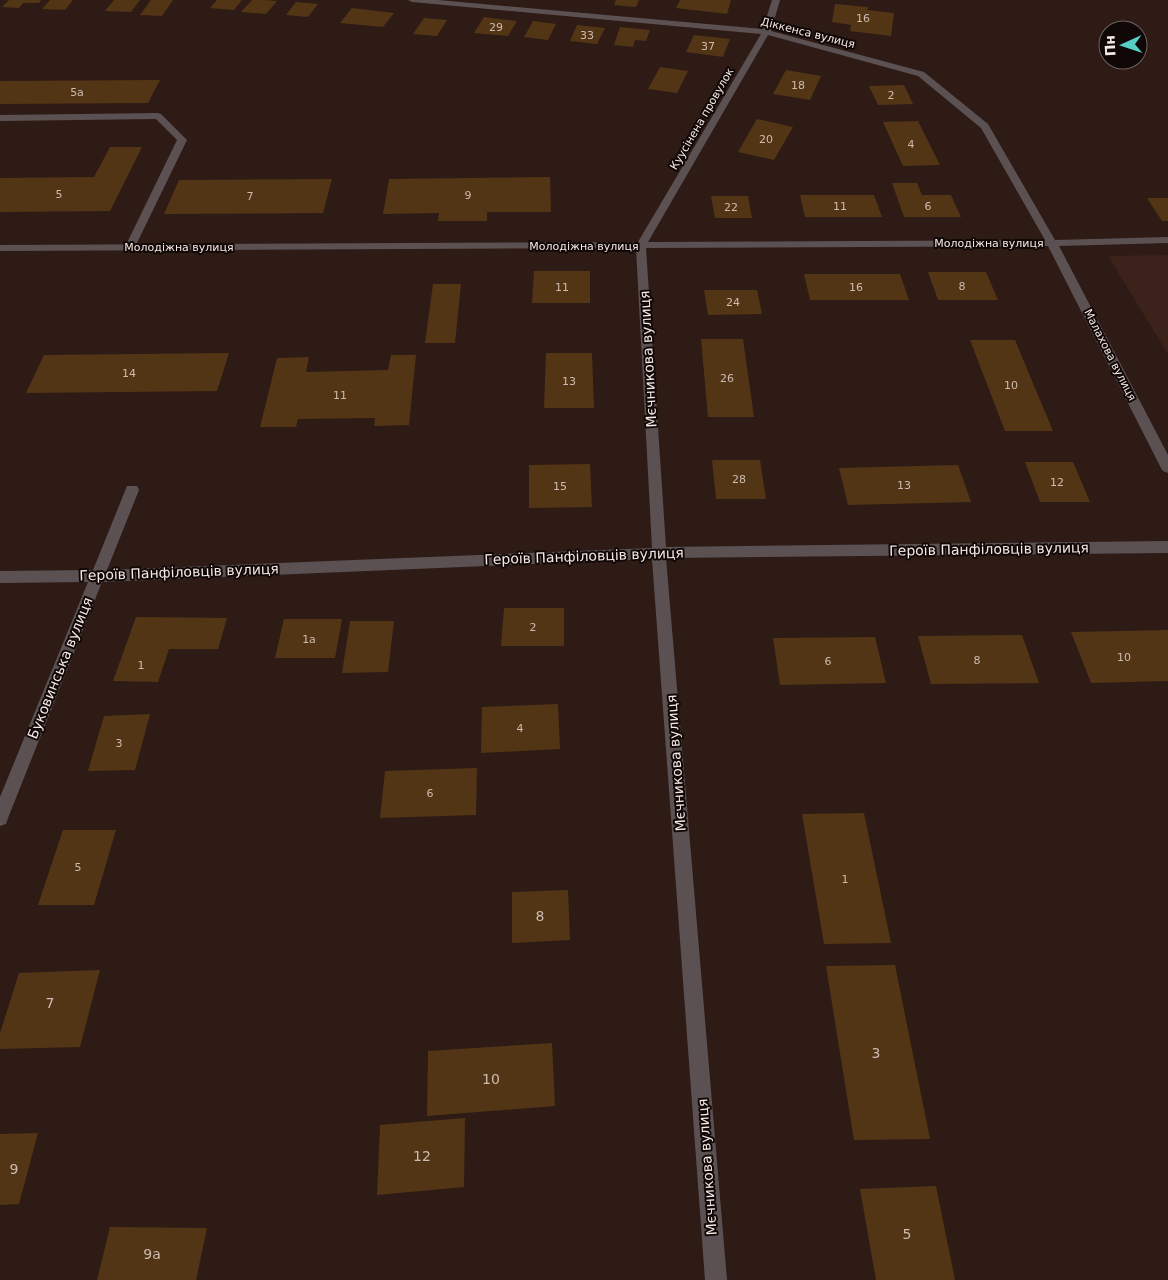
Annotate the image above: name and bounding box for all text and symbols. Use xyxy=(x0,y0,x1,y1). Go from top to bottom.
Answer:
house number: 16 xyxy=(856,12,870,25)
street label: Діккенса вулиця xyxy=(760,15,856,51)
north arrow xyxy=(1098,20,1148,70)
house number: 29 xyxy=(489,21,503,34)
house number: 33 xyxy=(580,29,594,42)
text: Пн xyxy=(1101,35,1119,57)
house number: 37 xyxy=(701,40,715,53)
street label: Куусінена провулок xyxy=(667,65,737,172)
house number: 18 xyxy=(791,79,805,92)
house number: 5а xyxy=(70,86,84,99)
house number: 2 xyxy=(888,89,895,102)
house number: 20 xyxy=(759,133,773,146)
house number: 4 xyxy=(908,138,915,151)
house number: 5 xyxy=(56,188,63,201)
house number: 9 xyxy=(465,189,472,202)
house number: 7 xyxy=(247,190,254,203)
house number: 11 xyxy=(833,200,847,213)
house number: 6 xyxy=(925,200,932,213)
house number: 22 xyxy=(724,201,738,214)
street label: Молодіжна вулиця xyxy=(934,237,1044,250)
street label: Молодіжна вулиця xyxy=(529,240,639,253)
street label: Молодіжна вулиця xyxy=(124,241,234,254)
house number: 8 xyxy=(959,280,966,293)
house number: 11 xyxy=(555,281,569,294)
house number: 16 xyxy=(849,281,863,294)
street label: Мєчникова вулиця xyxy=(636,290,660,428)
house number: 24 xyxy=(726,296,740,309)
street label: Малахова вулиця xyxy=(1081,307,1139,403)
house number: 14 xyxy=(122,367,136,380)
house number: 26 xyxy=(720,372,734,385)
house number: 13 xyxy=(562,375,576,388)
house number: 10 xyxy=(1004,379,1018,392)
house number: 11 xyxy=(333,389,347,402)
house number: 28 xyxy=(732,473,746,486)
house number: 12 xyxy=(1050,476,1064,489)
house number: 13 xyxy=(897,479,911,492)
house number: 15 xyxy=(553,480,567,493)
street label: Героїв Панфіловців вулиця xyxy=(889,539,1089,559)
street label: Героїв Панфіловців вулиця xyxy=(484,545,684,567)
street label: Героїв Панфіловців вулиця xyxy=(79,561,279,583)
street label: Буковинська вулиця xyxy=(24,595,96,741)
house number: 2 xyxy=(530,621,537,634)
house number: 1а xyxy=(302,633,316,646)
house number: 10 xyxy=(1117,651,1131,664)
house number: 8 xyxy=(974,654,981,667)
house number: 6 xyxy=(825,655,832,668)
house number: 1 xyxy=(138,659,145,672)
street label: Мєчникова вулиця xyxy=(663,694,689,832)
house number: 4 xyxy=(517,722,524,735)
house number: 3 xyxy=(116,737,123,750)
house number: 6 xyxy=(427,787,434,800)
house number: 5 xyxy=(75,861,82,874)
house number: 1 xyxy=(842,873,849,886)
house number: 8 xyxy=(536,908,544,924)
house number: 7 xyxy=(46,995,54,1011)
house number: 3 xyxy=(872,1045,880,1061)
house number: 10 xyxy=(482,1071,500,1087)
street label: Мєчникова вулиця xyxy=(694,1098,720,1236)
house number: 12 xyxy=(413,1148,431,1164)
house number: 9 xyxy=(10,1161,18,1177)
house number: 5 xyxy=(903,1226,911,1242)
house number: 9а xyxy=(143,1246,161,1262)

